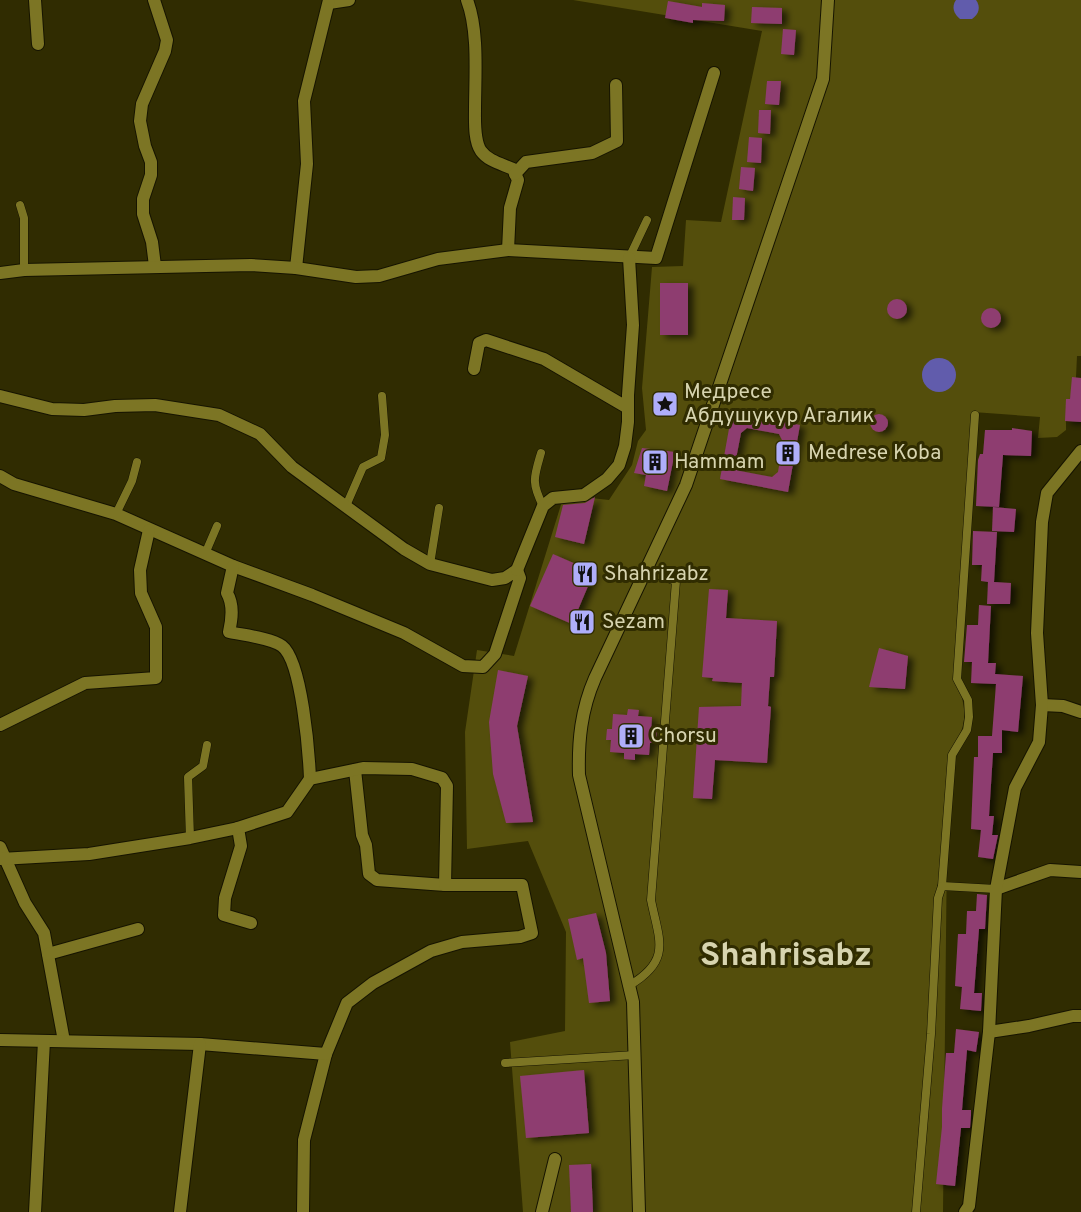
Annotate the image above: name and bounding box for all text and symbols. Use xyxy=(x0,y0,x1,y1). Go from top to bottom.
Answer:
place label: Медресе Абдушукур Агалик xyxy=(684,379,874,430)
place icon: Медресе Абдушукур Агалик xyxy=(650,389,680,419)
building icon: Medrese Koba xyxy=(773,438,803,468)
place label: Medrese Koba xyxy=(808,440,941,467)
building icon: Hammam xyxy=(640,447,670,477)
place label: Hammam xyxy=(674,449,764,476)
restaurant icon: Shahrizabz xyxy=(570,559,600,589)
place label: Shahrizabz xyxy=(604,561,709,588)
restaurant icon: Sezam xyxy=(567,607,597,637)
place label: Sezam xyxy=(602,609,665,636)
building icon: Chorsu xyxy=(616,721,646,751)
place label: Chorsu xyxy=(650,723,717,750)
district label: Shahrisabz xyxy=(700,936,872,978)

